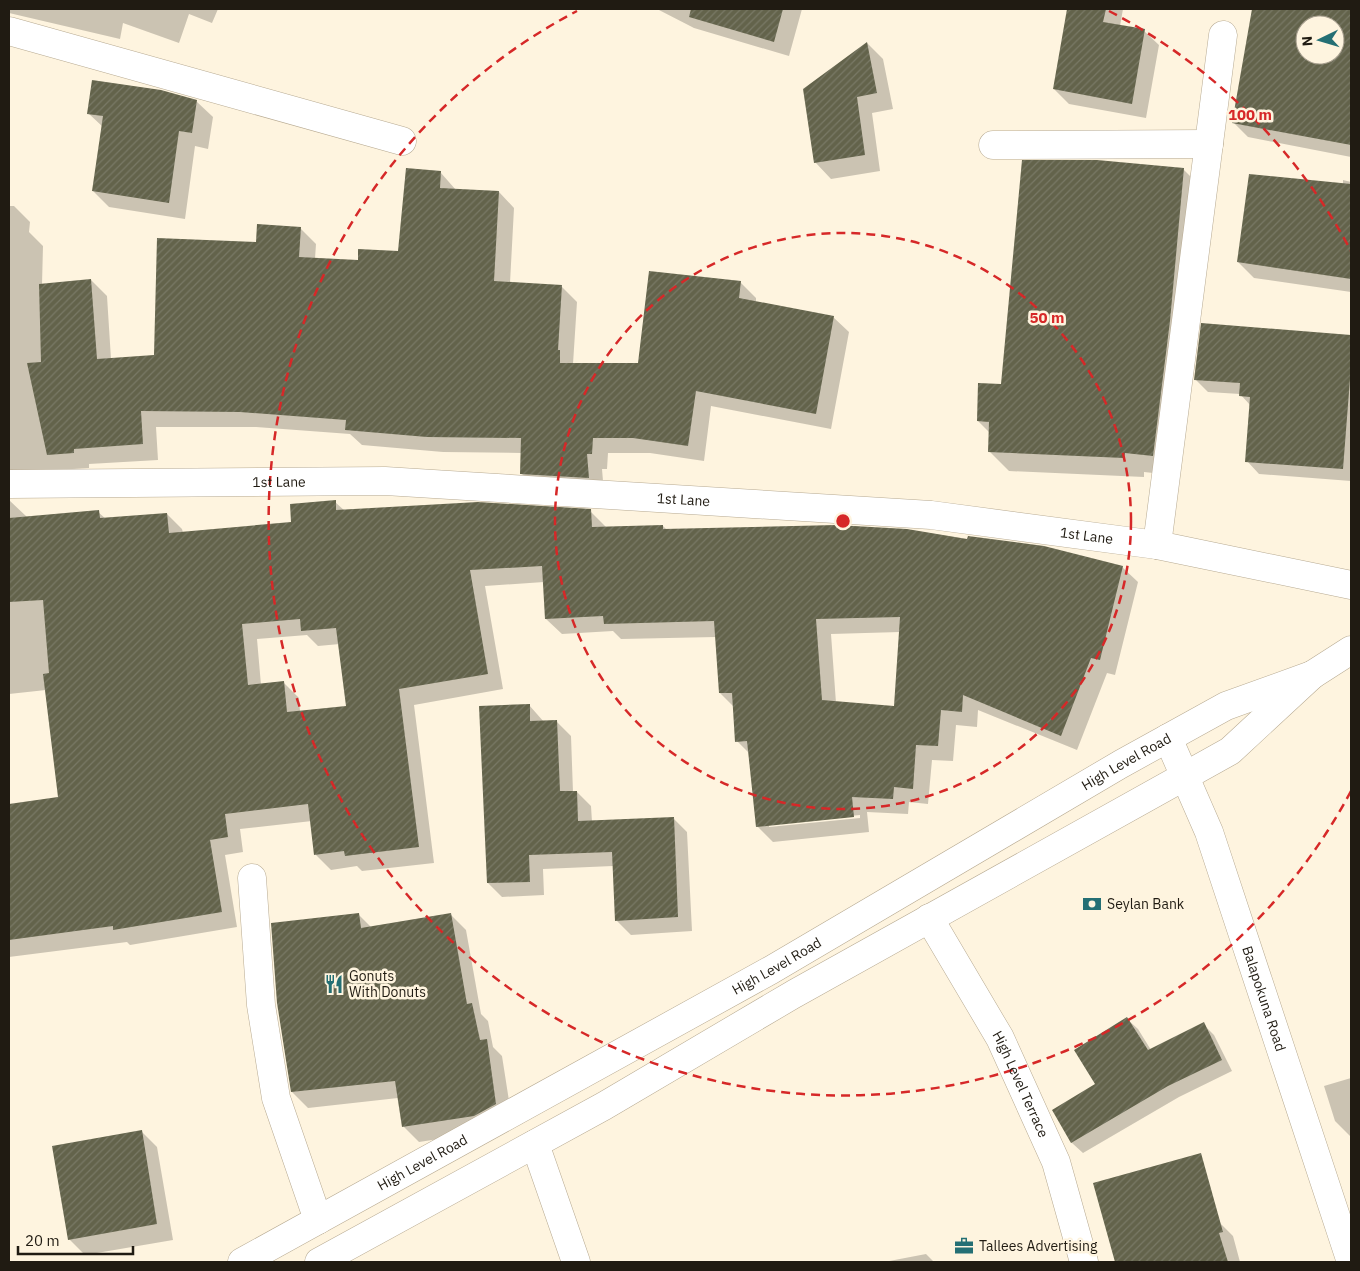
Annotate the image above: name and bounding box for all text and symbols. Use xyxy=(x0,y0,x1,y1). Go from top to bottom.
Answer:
north arrow xyxy=(1295,15,1345,65)
text: N xyxy=(1298,35,1316,47)
text: 100 m xyxy=(1228,105,1272,124)
text: 50 m xyxy=(1030,308,1064,327)
street label: 1st Lane xyxy=(252,473,306,491)
street label: 1st Lane xyxy=(656,489,711,510)
centre of rings xyxy=(834,512,852,530)
street label: 1st Lane xyxy=(1059,523,1115,548)
street label: High Level Road xyxy=(1078,729,1174,794)
bank icon: Seylan Bank xyxy=(1081,893,1103,915)
place label: Seylan Bank xyxy=(1107,895,1185,913)
street label: High Level Road xyxy=(729,933,825,999)
street label: Balapokuna Road xyxy=(1238,944,1290,1054)
place label: Gonuts With Donuts xyxy=(349,967,426,1001)
restaurant icon: Gonuts With Donuts xyxy=(323,973,345,995)
street label: High Level Terrace xyxy=(989,1027,1053,1141)
street label: High Level Road xyxy=(374,1130,471,1195)
scale bar xyxy=(18,1224,132,1256)
text: 20 m xyxy=(25,1231,60,1250)
office icon: Tallees Advertising xyxy=(953,1235,975,1257)
place label: Tallees Advertising xyxy=(979,1237,1098,1255)

